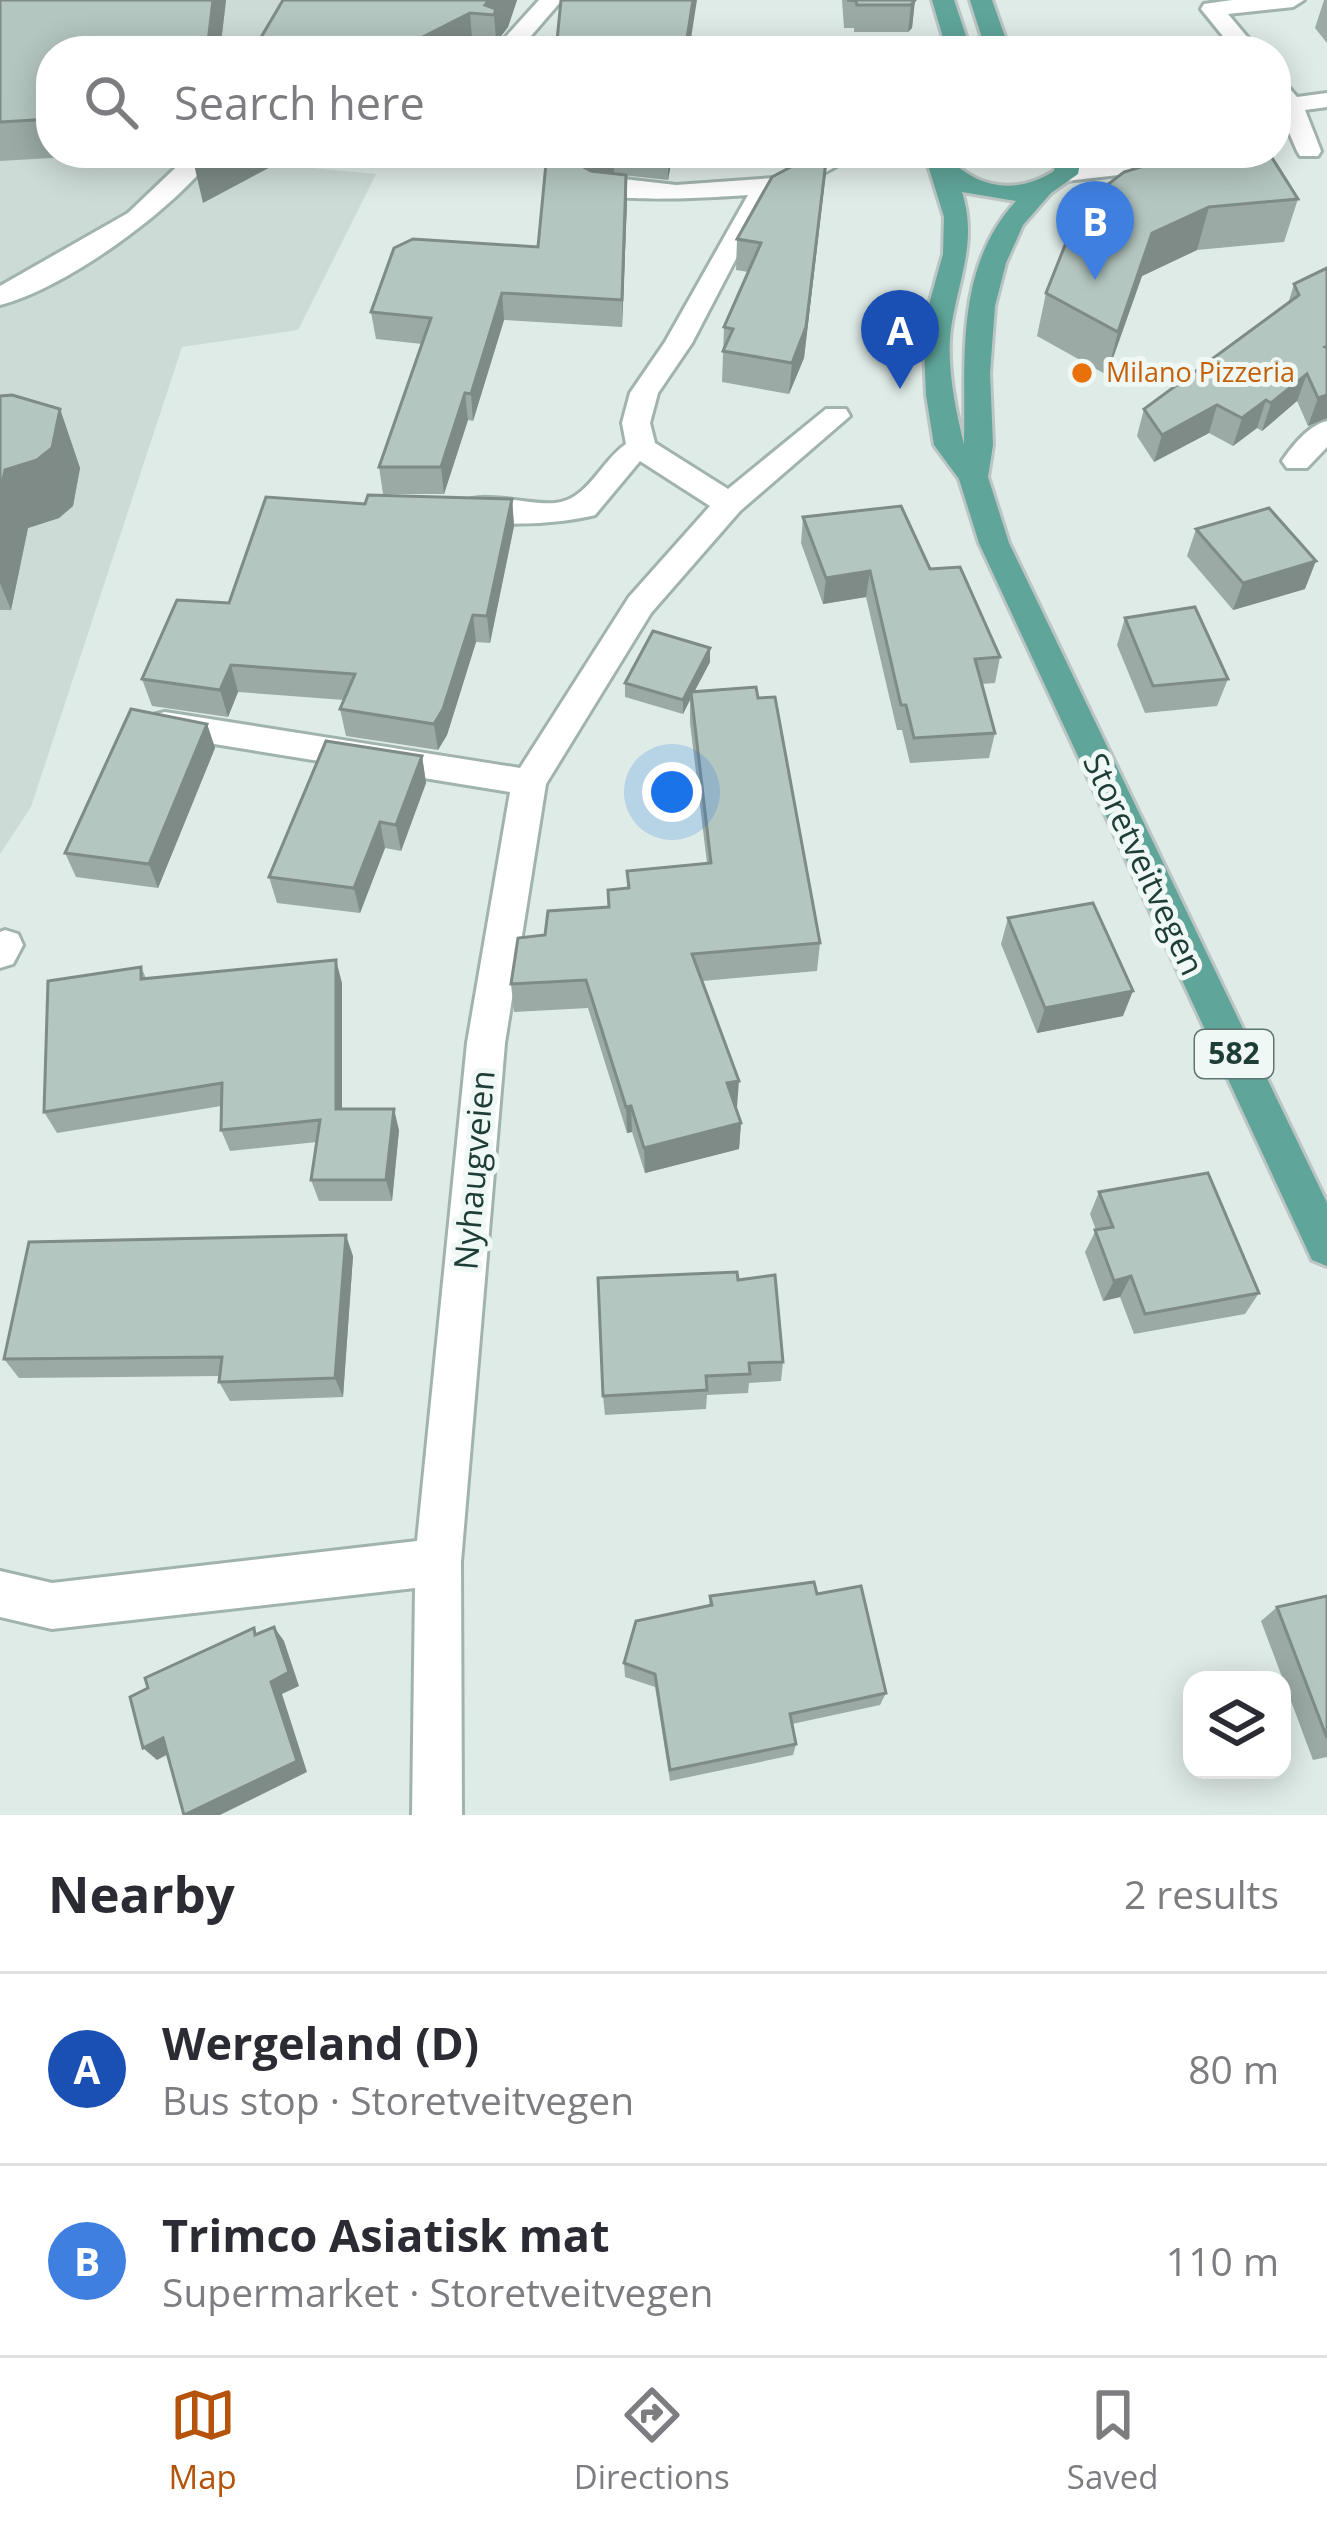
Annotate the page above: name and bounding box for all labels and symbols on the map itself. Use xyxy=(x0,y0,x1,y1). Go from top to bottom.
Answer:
pin: B xyxy=(1056,181,1134,280)
pin: A xyxy=(861,290,939,389)
place label: Milano Pizzeria xyxy=(1106,353,1295,390)
marker: Milano Pizzeria xyxy=(1069,360,1095,386)
street label: Storetveitvegen xyxy=(1073,745,1216,982)
your location xyxy=(642,762,702,822)
road number: 582 xyxy=(1195,1030,1273,1078)
street label: Nyhaugveien xyxy=(442,1068,505,1272)

